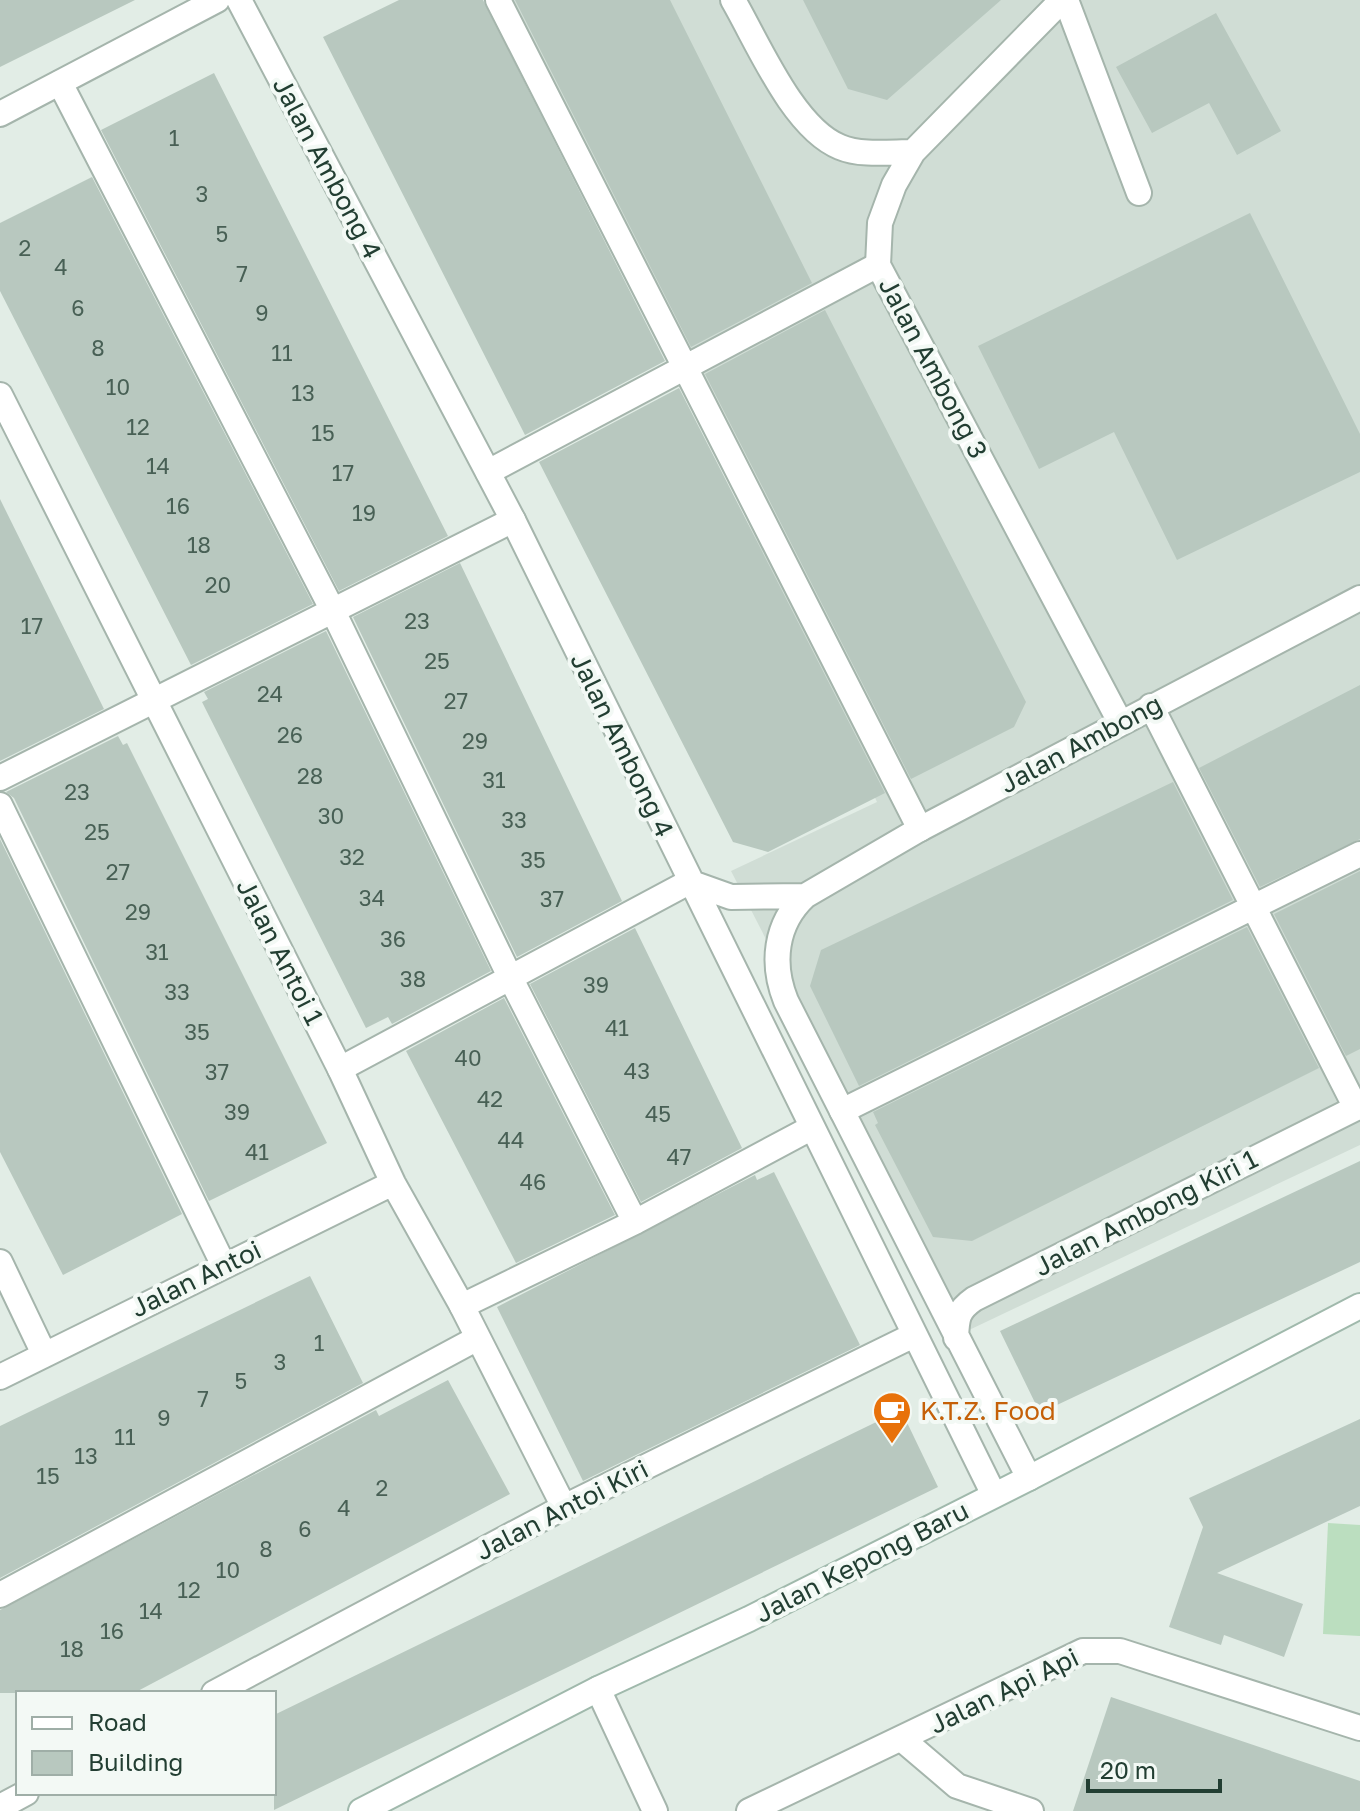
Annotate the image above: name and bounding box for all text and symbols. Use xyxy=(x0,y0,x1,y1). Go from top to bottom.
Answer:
street label: Jalan Ambong 4 xyxy=(267,72,388,264)
house number: 1 xyxy=(169,124,180,151)
house number: 3 xyxy=(196,180,208,207)
house number: 5 xyxy=(216,220,228,247)
house number: 2 xyxy=(19,234,31,261)
house number: 4 xyxy=(54,253,68,280)
house number: 7 xyxy=(236,260,248,287)
street label: Jalan Ambong 3 xyxy=(873,272,994,463)
house number: 6 xyxy=(71,294,85,321)
house number: 9 xyxy=(255,299,269,326)
house number: 8 xyxy=(91,334,105,361)
house number: 11 xyxy=(271,339,293,366)
house number: 10 xyxy=(106,373,130,400)
house number: 13 xyxy=(291,379,315,406)
house number: 12 xyxy=(126,413,150,440)
house number: 15 xyxy=(311,419,335,446)
house number: 14 xyxy=(146,452,170,479)
house number: 17 xyxy=(332,459,354,486)
house number: 16 xyxy=(166,492,190,519)
house number: 19 xyxy=(352,499,376,526)
house number: 18 xyxy=(187,531,211,558)
house number: 20 xyxy=(205,571,231,598)
house number: 23 xyxy=(404,607,430,634)
house number: 17 xyxy=(21,612,43,639)
house number: 25 xyxy=(424,647,450,674)
street label: Jalan Ambong 4 xyxy=(564,648,680,842)
house number: 24 xyxy=(257,680,283,707)
house number: 27 xyxy=(444,687,468,714)
street label: Jalan Ambong xyxy=(995,688,1167,799)
house number: 26 xyxy=(277,721,303,748)
house number: 29 xyxy=(462,727,488,754)
house number: 28 xyxy=(297,762,323,789)
house number: 31 xyxy=(482,766,506,793)
house number: 23 xyxy=(64,778,90,805)
house number: 30 xyxy=(318,802,344,829)
house number: 33 xyxy=(501,806,527,833)
house number: 25 xyxy=(84,818,110,845)
house number: 32 xyxy=(339,843,365,870)
house number: 35 xyxy=(520,846,546,873)
house number: 27 xyxy=(106,858,130,885)
street label: Jalan Antoi 1 xyxy=(230,874,331,1030)
house number: 34 xyxy=(359,884,385,911)
house number: 37 xyxy=(540,885,564,912)
house number: 29 xyxy=(125,898,151,925)
house number: 36 xyxy=(380,925,406,952)
house number: 31 xyxy=(145,938,169,965)
house number: 38 xyxy=(400,965,426,992)
house number: 39 xyxy=(583,971,609,998)
house number: 33 xyxy=(164,978,190,1005)
house number: 41 xyxy=(605,1014,629,1041)
house number: 35 xyxy=(184,1018,210,1045)
house number: 40 xyxy=(454,1044,482,1071)
house number: 43 xyxy=(624,1057,650,1084)
house number: 37 xyxy=(205,1058,229,1085)
house number: 42 xyxy=(477,1085,503,1112)
house number: 39 xyxy=(224,1098,250,1125)
house number: 45 xyxy=(645,1100,671,1127)
house number: 44 xyxy=(498,1126,524,1153)
house number: 41 xyxy=(245,1138,269,1165)
house number: 47 xyxy=(666,1143,692,1170)
street label: Jalan Ambong Kiri 1 xyxy=(1029,1143,1263,1282)
house number: 46 xyxy=(520,1168,546,1195)
street label: Jalan Antoi xyxy=(126,1234,266,1323)
house number: 1 xyxy=(314,1329,325,1356)
house number: 3 xyxy=(274,1348,286,1375)
house number: 5 xyxy=(235,1367,247,1394)
house number: 7 xyxy=(197,1385,209,1412)
cafe icon: K.T.Z. Food xyxy=(871,1390,913,1445)
place label: K.T.Z. Food xyxy=(920,1395,1056,1426)
house number: 9 xyxy=(157,1404,171,1431)
house number: 11 xyxy=(114,1423,136,1450)
house number: 13 xyxy=(74,1442,98,1469)
street label: Jalan Antoi Kiri xyxy=(470,1453,653,1566)
house number: 15 xyxy=(36,1462,60,1489)
house number: 2 xyxy=(376,1474,388,1501)
house number: 4 xyxy=(337,1494,351,1521)
street label: Jalan Kepong Baru xyxy=(750,1494,974,1629)
house number: 6 xyxy=(298,1515,312,1542)
house number: 8 xyxy=(259,1535,273,1562)
house number: 10 xyxy=(216,1556,240,1583)
house number: 12 xyxy=(177,1576,201,1603)
house number: 14 xyxy=(139,1597,163,1624)
house number: 16 xyxy=(100,1617,124,1644)
house number: 18 xyxy=(60,1635,84,1662)
street label: Jalan Api Api xyxy=(924,1641,1083,1740)
legend xyxy=(16,1691,276,1795)
text: Road xyxy=(88,1707,147,1736)
scale bar xyxy=(1088,1743,1220,1793)
text: Building xyxy=(88,1747,183,1776)
text: 20 m xyxy=(1100,1755,1156,1784)

